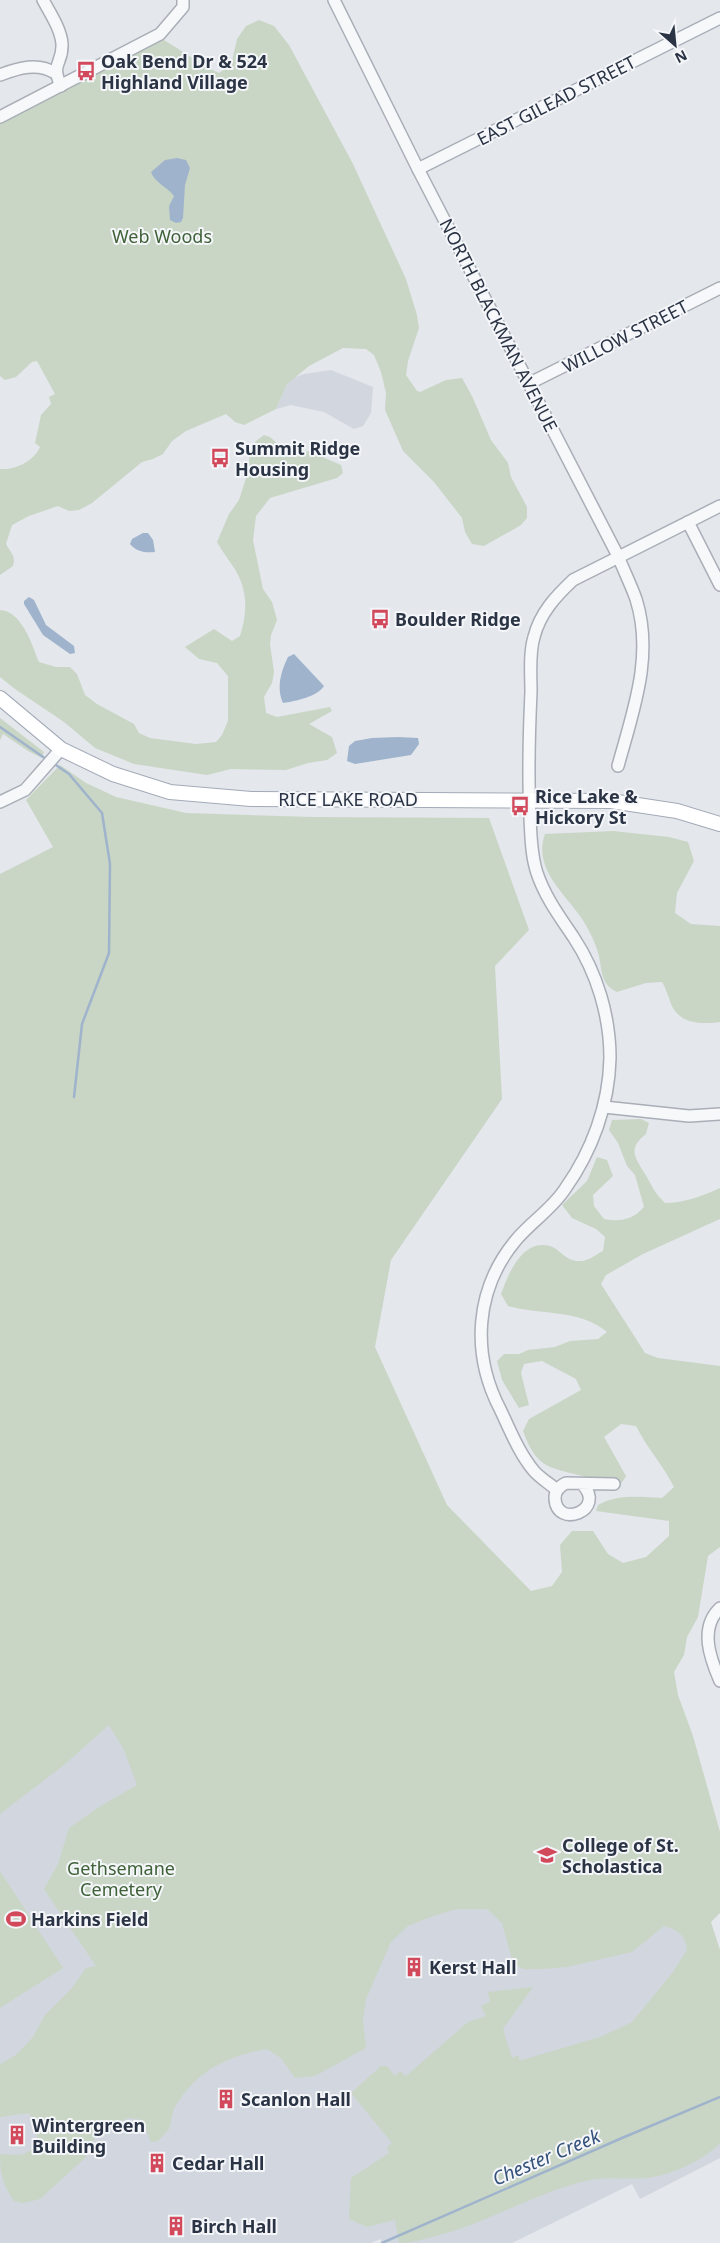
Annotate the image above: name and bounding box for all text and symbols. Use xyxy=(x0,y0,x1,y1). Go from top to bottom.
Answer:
north arrow xyxy=(650,20,700,70)
text: N xyxy=(672,46,691,68)
place label: Oak Bend Dr & 524 Highland Village xyxy=(101,49,267,94)
street label: EAST GILEAD STREET xyxy=(473,50,639,150)
bus stop icon: Oak Bend Dr & 524 Highland Village xyxy=(75,60,97,82)
street label: NORTH BLACKMAN AVENUE xyxy=(435,214,563,436)
park label: Web Woods xyxy=(112,224,212,248)
street label: WILLOW STREET xyxy=(558,294,692,378)
place label: Summit Ridge Housing xyxy=(235,436,360,481)
bus stop icon: Summit Ridge Housing xyxy=(209,447,231,469)
place label: Boulder Ridge xyxy=(395,607,521,631)
bus stop icon: Boulder Ridge xyxy=(369,608,391,630)
place label: Rice Lake & Hickory St xyxy=(535,784,638,829)
street label: RICE LAKE ROAD xyxy=(278,787,418,811)
bus stop icon: Rice Lake & Hickory St xyxy=(509,795,531,817)
place label: College of St. Scholastica xyxy=(562,1833,679,1878)
school or university icon: College of St. Scholastica xyxy=(536,1844,558,1866)
park label: Gethsemane Cemetery xyxy=(67,1856,175,1901)
place label: Harkins Field xyxy=(31,1907,148,1931)
sports icon: Harkins Field xyxy=(5,1908,27,1930)
place label: Kerst Hall xyxy=(429,1955,517,1979)
building icon: Kerst Hall xyxy=(403,1956,425,1978)
place label: Scanlon Hall xyxy=(241,2087,351,2111)
building icon: Scanlon Hall xyxy=(215,2088,237,2110)
place label: Wintergreen Building xyxy=(32,2113,145,2158)
water label: Chester Creek xyxy=(488,2122,604,2191)
building icon: Wintergreen Building xyxy=(6,2124,28,2146)
place label: Cedar Hall xyxy=(172,2151,264,2175)
building icon: Cedar Hall xyxy=(146,2152,168,2174)
place label: Birch Hall xyxy=(191,2214,277,2238)
building icon: Birch Hall xyxy=(165,2215,187,2237)

